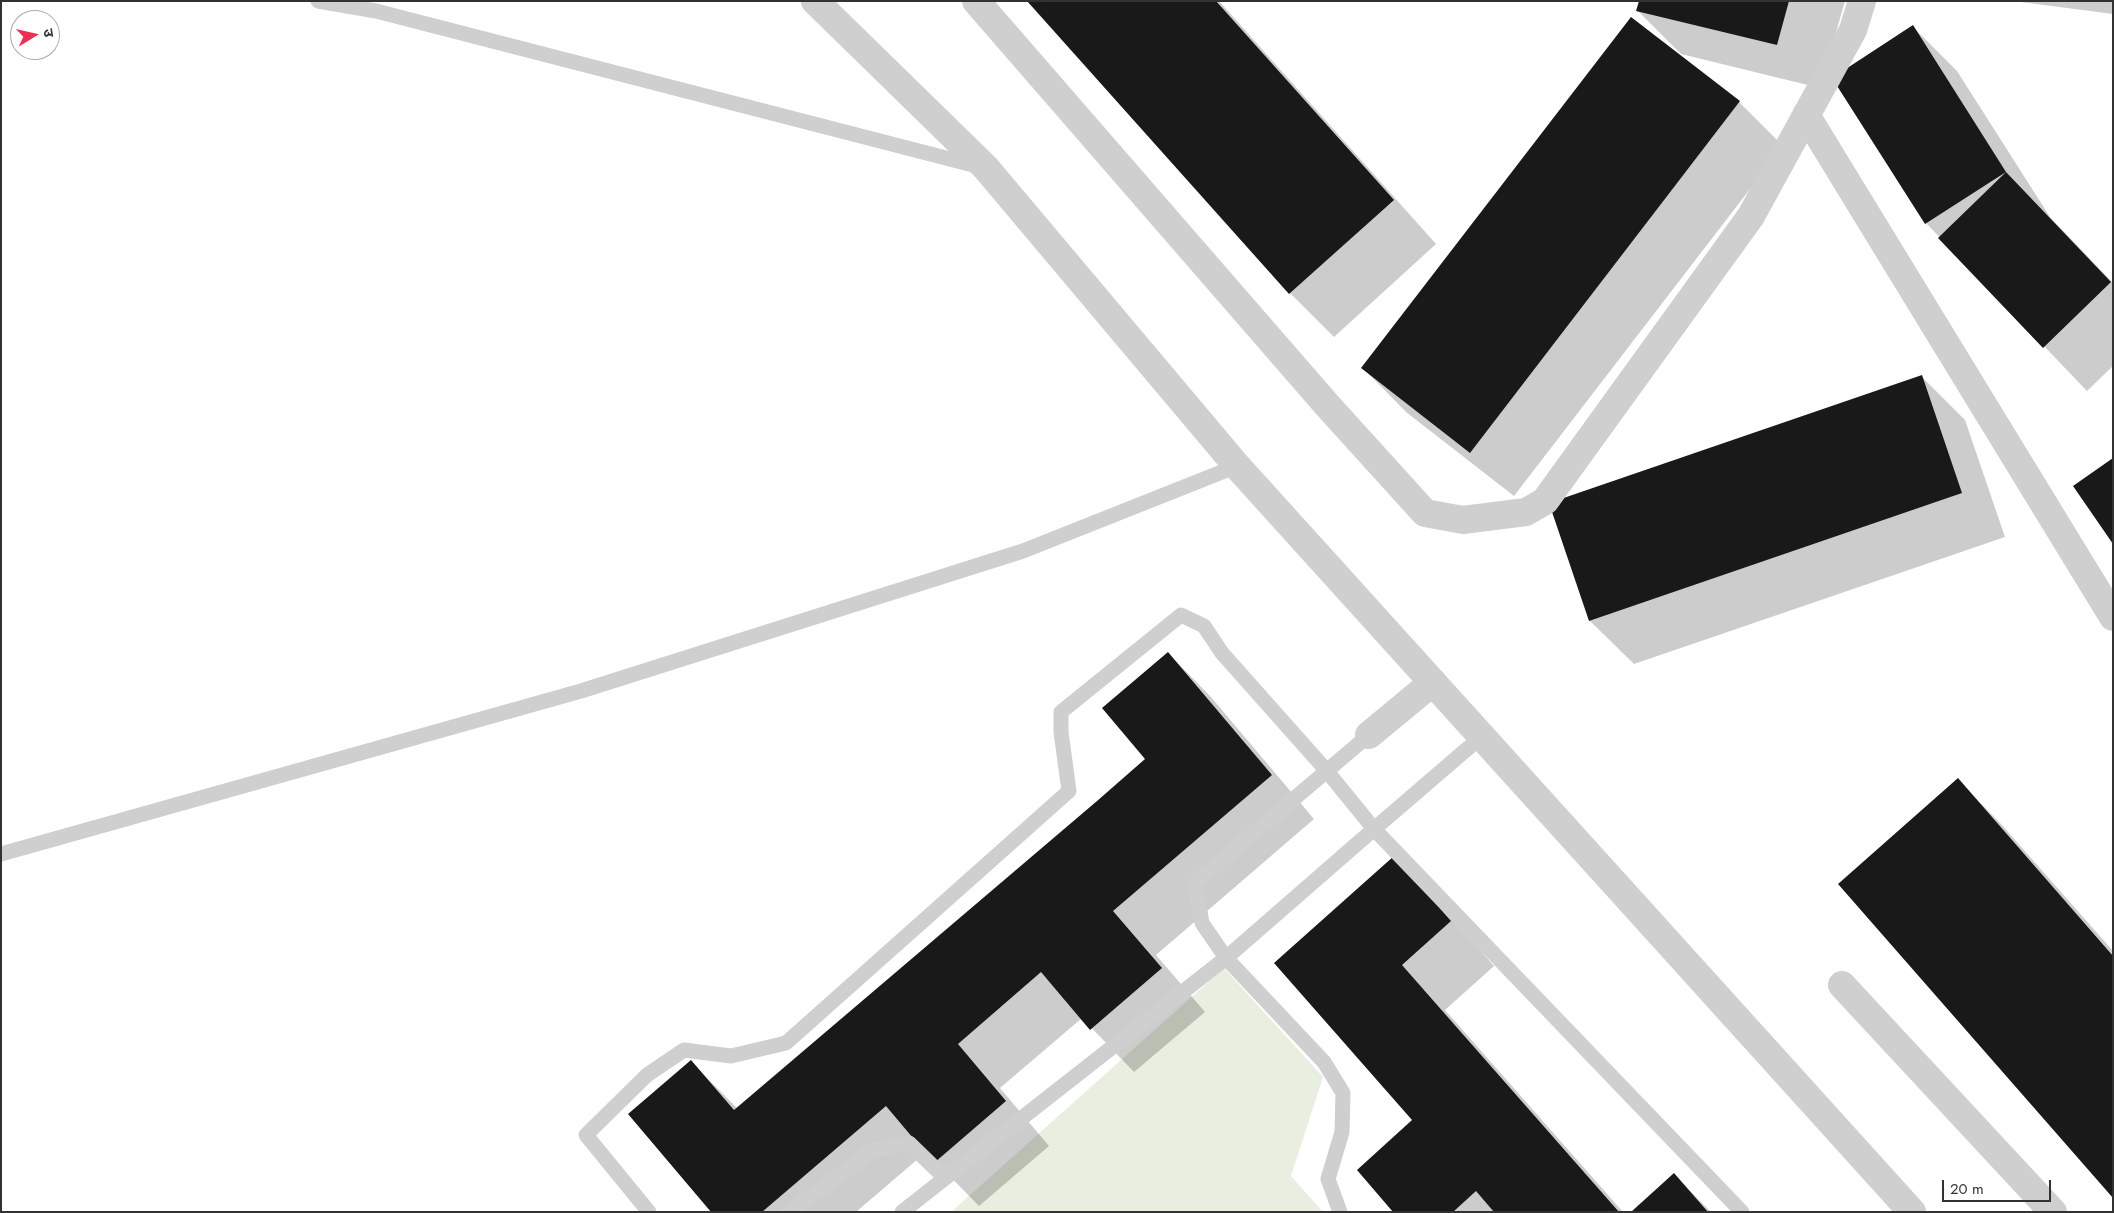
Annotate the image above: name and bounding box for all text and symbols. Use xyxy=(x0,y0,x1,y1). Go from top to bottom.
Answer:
north arrow xyxy=(10,10,60,60)
text: उ xyxy=(38,27,59,38)
scale bar xyxy=(1944,1170,2053,1202)
text: 20 m xyxy=(1950,1178,1984,1200)

